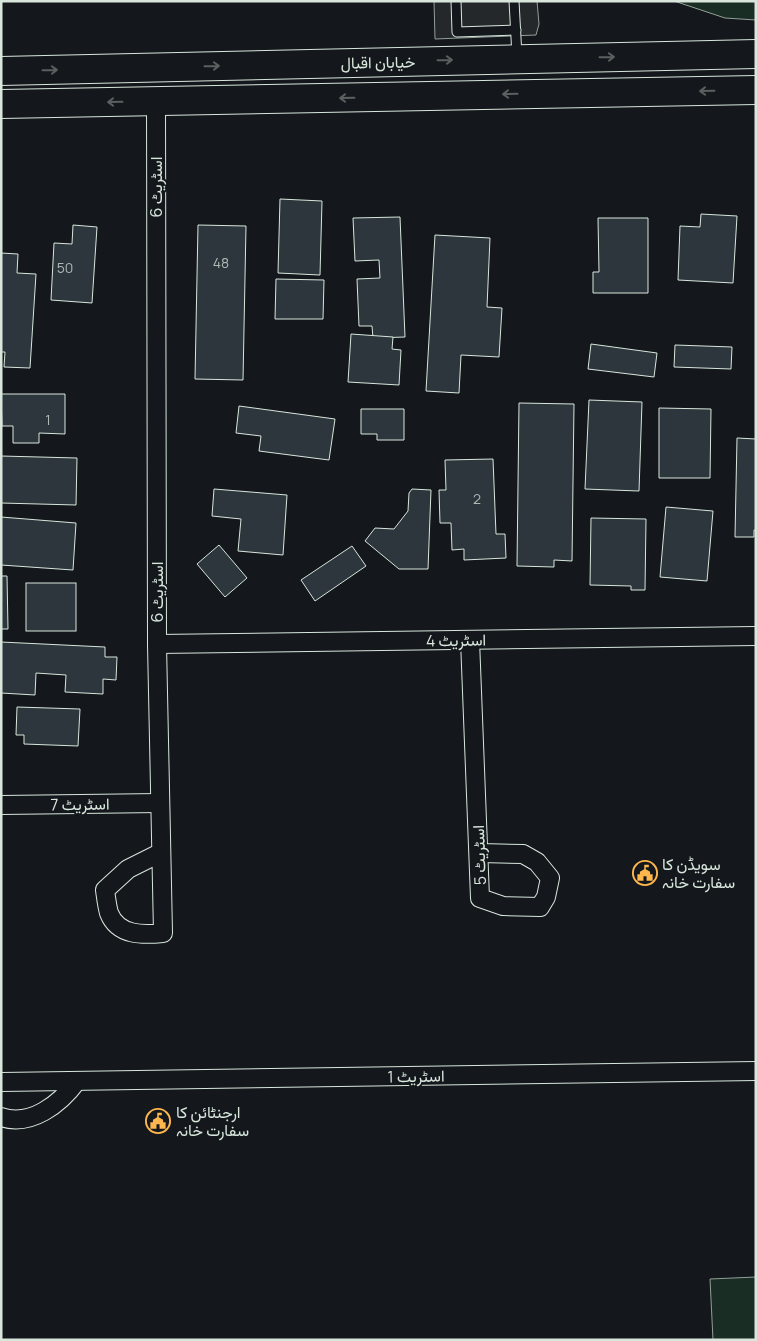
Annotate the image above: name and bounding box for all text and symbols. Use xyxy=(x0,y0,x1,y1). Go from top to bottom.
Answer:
street label: خیابان اقبال xyxy=(340,50,416,74)
one-way arrow xyxy=(599,52,615,62)
one-way arrow xyxy=(437,56,453,65)
one-way arrow xyxy=(204,61,220,71)
one-way arrow xyxy=(42,65,58,75)
one-way arrow xyxy=(699,86,715,95)
one-way arrow xyxy=(502,89,518,99)
one-way arrow xyxy=(339,93,356,103)
one-way arrow xyxy=(107,98,123,107)
street label: اسٹریٹ 6 xyxy=(145,157,167,217)
house number: 48 xyxy=(213,253,229,272)
house number: 50 xyxy=(57,258,73,277)
house number: 1 xyxy=(45,410,51,429)
house number: 2 xyxy=(473,489,481,508)
street label: اسٹریٹ 6 xyxy=(146,562,168,622)
street label: اسٹریٹ 4 xyxy=(426,628,486,652)
street label: اسٹریٹ 7 xyxy=(50,792,110,816)
street label: اسٹریٹ 5 xyxy=(467,825,491,885)
place label: سویڈن کا سفارت خانہ xyxy=(662,853,735,893)
public building icon: سویڈن کا سفارت خانہ xyxy=(632,860,658,886)
street label: اسٹریٹ 1 xyxy=(387,1065,445,1087)
place label: ارجنٹائن کا سفارت خانہ xyxy=(176,1101,249,1141)
public building icon: ارجنٹائن کا سفارت خانہ xyxy=(145,1108,171,1134)

